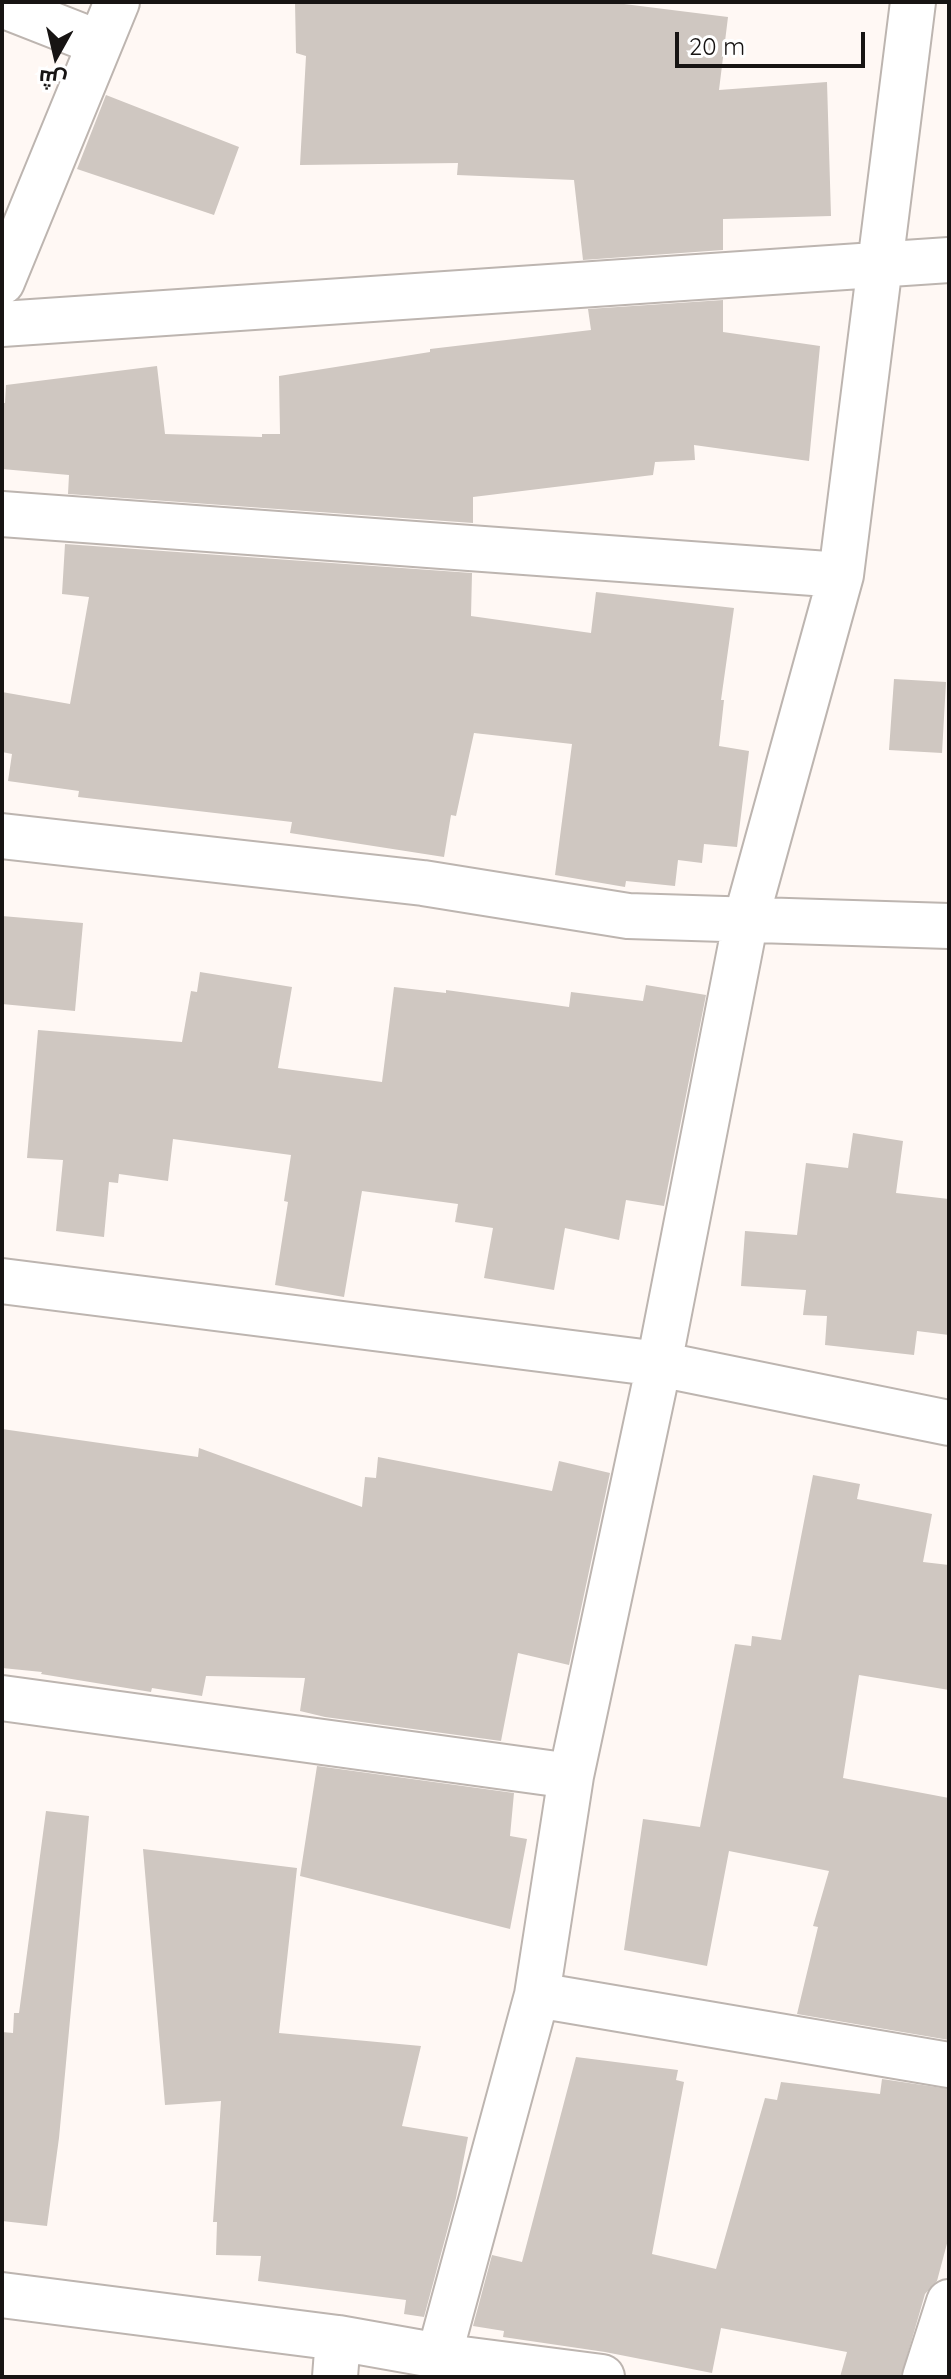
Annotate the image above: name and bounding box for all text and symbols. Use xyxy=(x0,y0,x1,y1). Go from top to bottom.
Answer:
north arrow xyxy=(16,16,96,96)
scale bar xyxy=(679,16,869,66)
text: 20 m xyxy=(689,31,745,61)
text: ش xyxy=(37,64,69,96)

